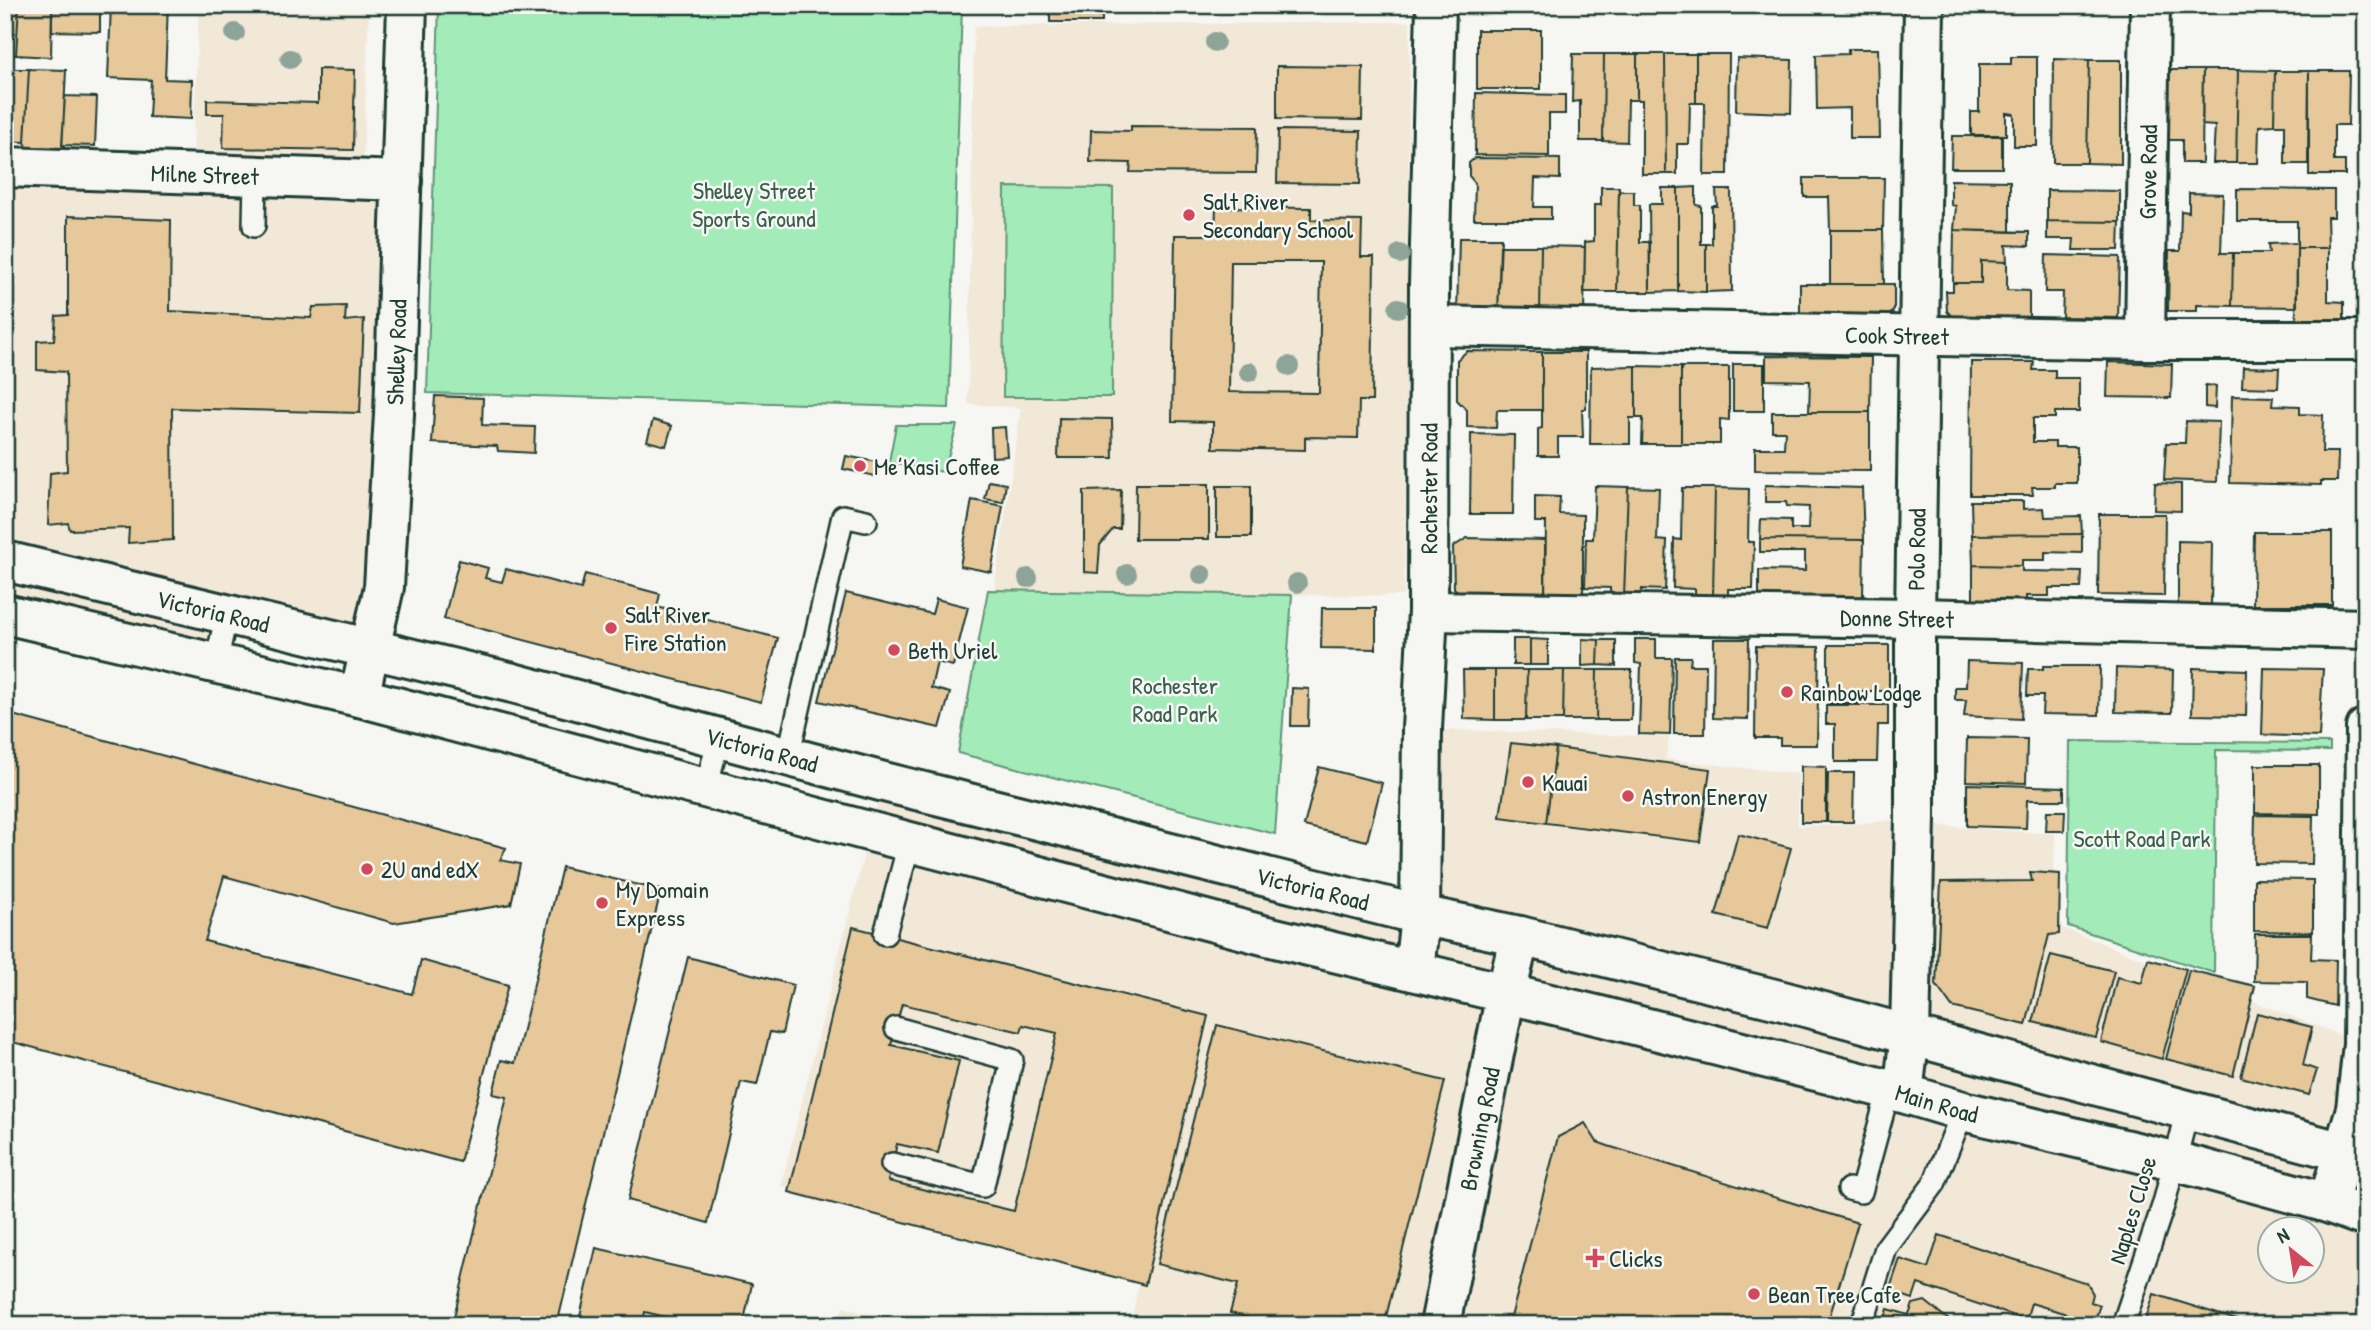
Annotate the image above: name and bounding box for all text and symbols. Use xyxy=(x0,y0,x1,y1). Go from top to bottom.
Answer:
street label: Grove Road xyxy=(2131,125,2164,220)
street label: Milne Street xyxy=(150,156,260,192)
park label: Shelley Street Sports Ground xyxy=(692,174,816,234)
place label: Salt River Secondary School xyxy=(1203,185,1354,245)
marker: Salt River Secondary School xyxy=(1181,207,1197,223)
street label: Shelley Road xyxy=(378,299,414,405)
street label: Cook Street xyxy=(1845,318,1950,352)
street label: Rochester Road xyxy=(1412,423,1445,554)
place label: Me’Kasi Coffee xyxy=(874,450,1000,482)
marker: Me’Kasi Coffee xyxy=(852,458,868,474)
street label: Polo Road xyxy=(1899,508,1933,591)
street label: Victoria Road xyxy=(153,582,273,640)
place label: Salt River Fire Station xyxy=(624,598,727,658)
street label: Donne Street xyxy=(1840,601,1955,635)
marker: Salt River Fire Station xyxy=(603,620,619,636)
place label: Beth Uriel xyxy=(908,634,998,666)
marker: Beth Uriel xyxy=(886,642,902,658)
park label: Rochester Road Park xyxy=(1132,669,1218,729)
place label: Rainbow Lodge xyxy=(1801,676,1922,708)
marker: Rainbow Lodge xyxy=(1779,684,1795,700)
street label: Victoria Road xyxy=(702,719,822,780)
place label: Kauai xyxy=(1542,766,1588,798)
marker: Kauai xyxy=(1520,774,1536,790)
place label: Astron Energy xyxy=(1642,780,1768,812)
marker: Astron Energy xyxy=(1620,788,1636,804)
park label: Scott Road Park xyxy=(2073,822,2211,854)
place label: 2U and edX xyxy=(381,853,479,885)
street label: Victoria Road xyxy=(1253,859,1372,918)
marker: 2U and edX xyxy=(359,861,375,877)
place label: My Domain Express xyxy=(616,873,709,933)
marker: My Domain Express xyxy=(594,895,610,911)
street label: Browning Road xyxy=(1451,1064,1507,1193)
street label: Main Road xyxy=(1892,1076,1981,1130)
street label: Naples Close xyxy=(2100,1152,2164,1268)
north arrow xyxy=(2256,1214,2326,1284)
text: N xyxy=(2272,1221,2293,1249)
place label: Clicks xyxy=(1609,1242,1662,1274)
marker: Clicks xyxy=(1587,1250,1603,1266)
place label: Bean Tree Cafe xyxy=(1768,1278,1902,1310)
marker: Bean Tree Cafe xyxy=(1746,1286,1762,1302)

